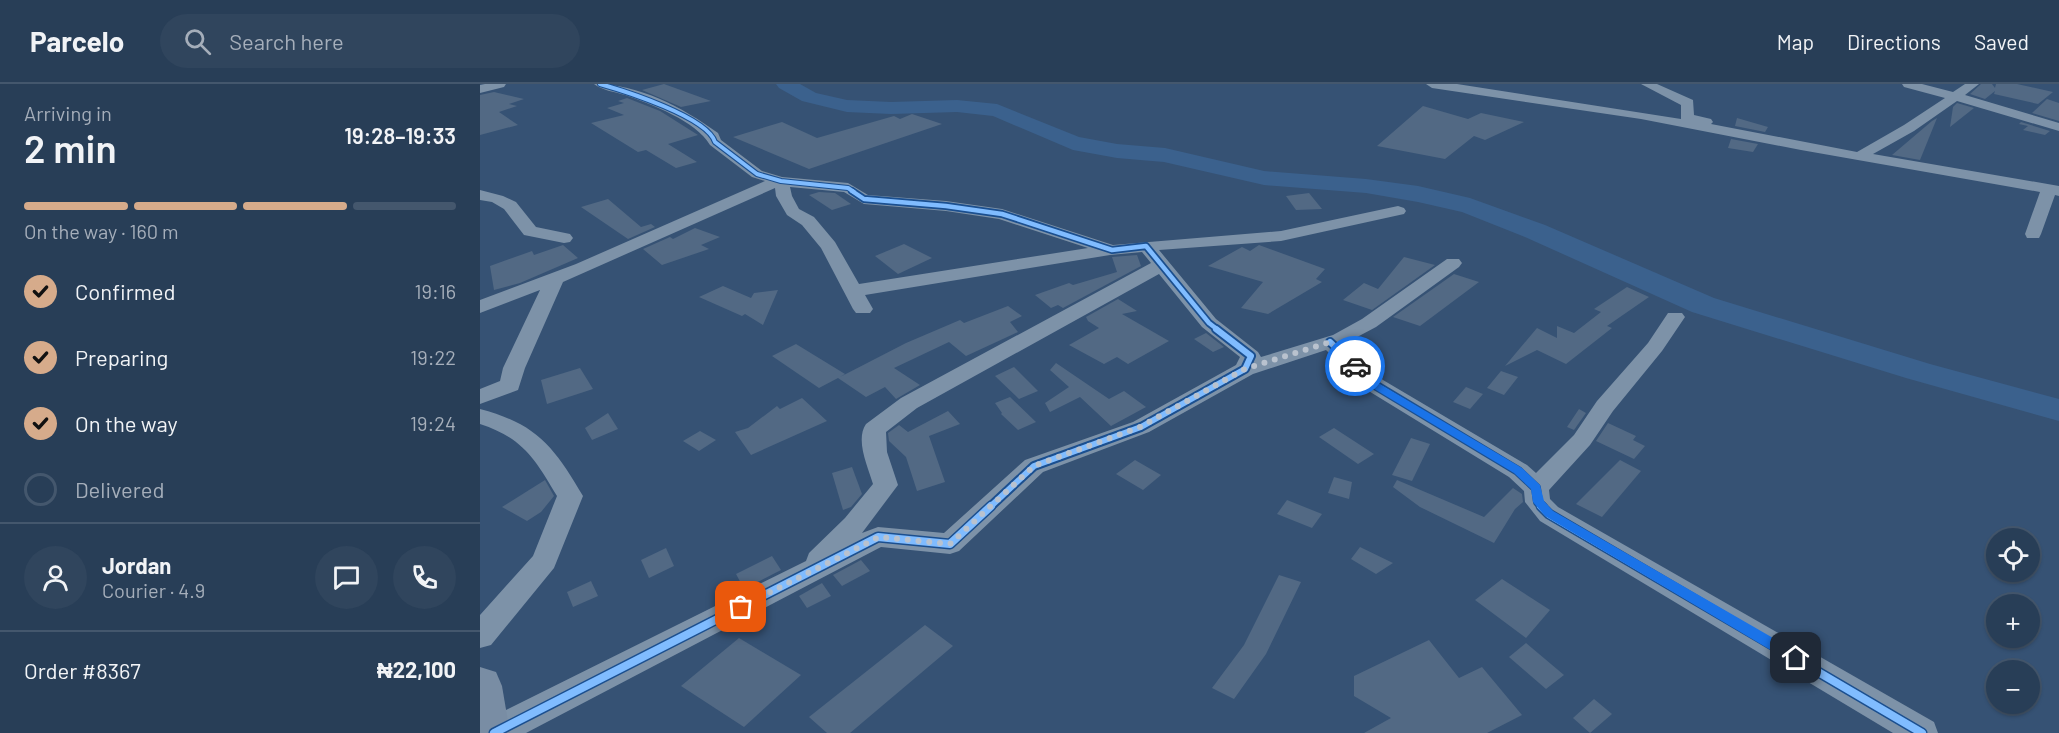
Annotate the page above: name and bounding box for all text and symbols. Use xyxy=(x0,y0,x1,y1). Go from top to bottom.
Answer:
search box xyxy=(160,14,580,68)
text: Parcelo xyxy=(30,24,124,58)
icon: search xyxy=(181,25,214,58)
text: Search here xyxy=(229,28,344,54)
text: Map xyxy=(1777,29,1814,54)
text: Directions xyxy=(1847,29,1941,54)
text: Saved xyxy=(1974,29,2029,54)
text: Arriving in xyxy=(24,101,112,125)
text: 19:28–19:33 xyxy=(344,122,456,148)
text: 2 min xyxy=(24,124,117,171)
text: On the way · 160 m xyxy=(24,219,179,243)
icon: check xyxy=(24,275,57,308)
text: Confirmed xyxy=(75,278,175,304)
text: 19:16 xyxy=(415,279,456,303)
courier xyxy=(1325,336,1385,396)
icon: check xyxy=(24,341,57,374)
text: Preparing xyxy=(75,344,168,370)
text: 19:22 xyxy=(410,345,456,369)
icon: car xyxy=(1339,350,1372,383)
icon: check xyxy=(24,407,57,440)
text: On the way xyxy=(75,410,178,436)
text: 19:24 xyxy=(410,411,456,435)
text: Delivered xyxy=(75,476,164,502)
map controls xyxy=(1986,528,2040,714)
button: locate xyxy=(1986,528,2040,582)
button: person xyxy=(24,546,87,609)
button: chat xyxy=(315,546,378,609)
button: phone xyxy=(393,546,456,609)
text: Jordan xyxy=(102,552,171,578)
text: Courier · 4.9 xyxy=(102,578,205,602)
pin xyxy=(715,581,766,632)
icon: bag xyxy=(724,590,757,623)
button: + xyxy=(1986,594,2040,648)
pin xyxy=(1770,632,1821,683)
icon: home xyxy=(1779,641,1812,674)
text: ₦22,100 xyxy=(377,656,456,682)
text: Order #8367 xyxy=(24,657,141,683)
button: − xyxy=(1986,660,2040,714)

